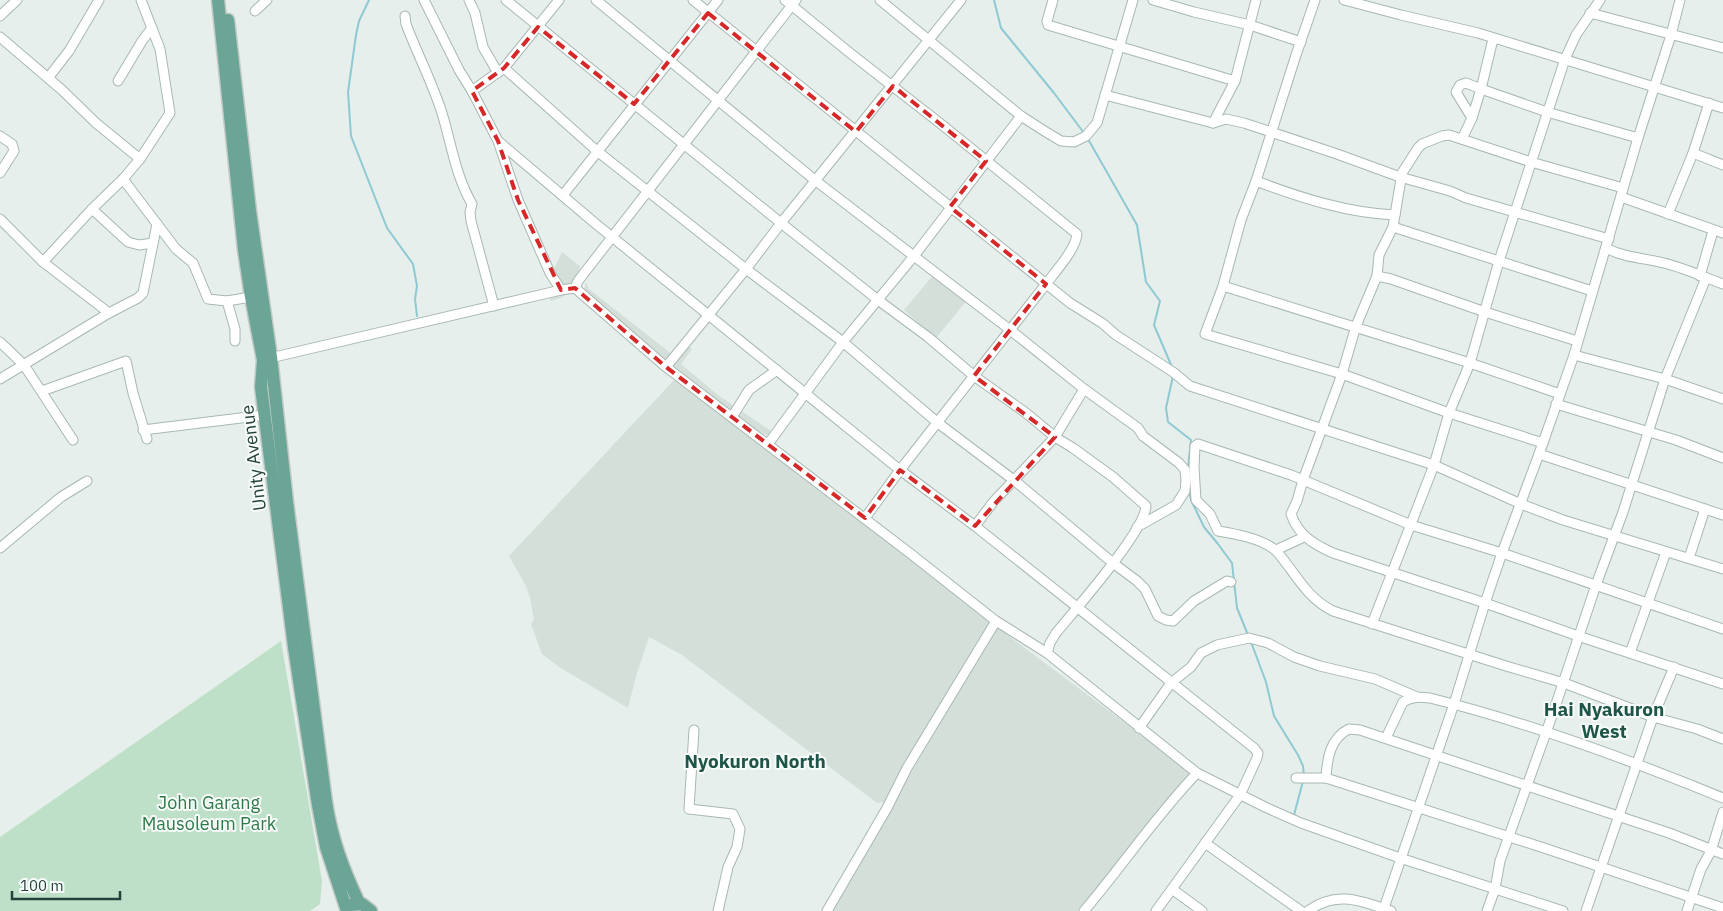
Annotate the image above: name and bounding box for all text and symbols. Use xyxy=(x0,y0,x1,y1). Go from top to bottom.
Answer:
street label: Unity Avenue xyxy=(235,404,271,512)
district label: Hai Nyakuron West xyxy=(1544,697,1664,743)
district label: Nyokuron North xyxy=(684,749,826,773)
park label: John Garang Mausoleum Park xyxy=(142,791,277,835)
scale bar xyxy=(12,868,120,900)
text: 100 m xyxy=(20,876,64,895)

